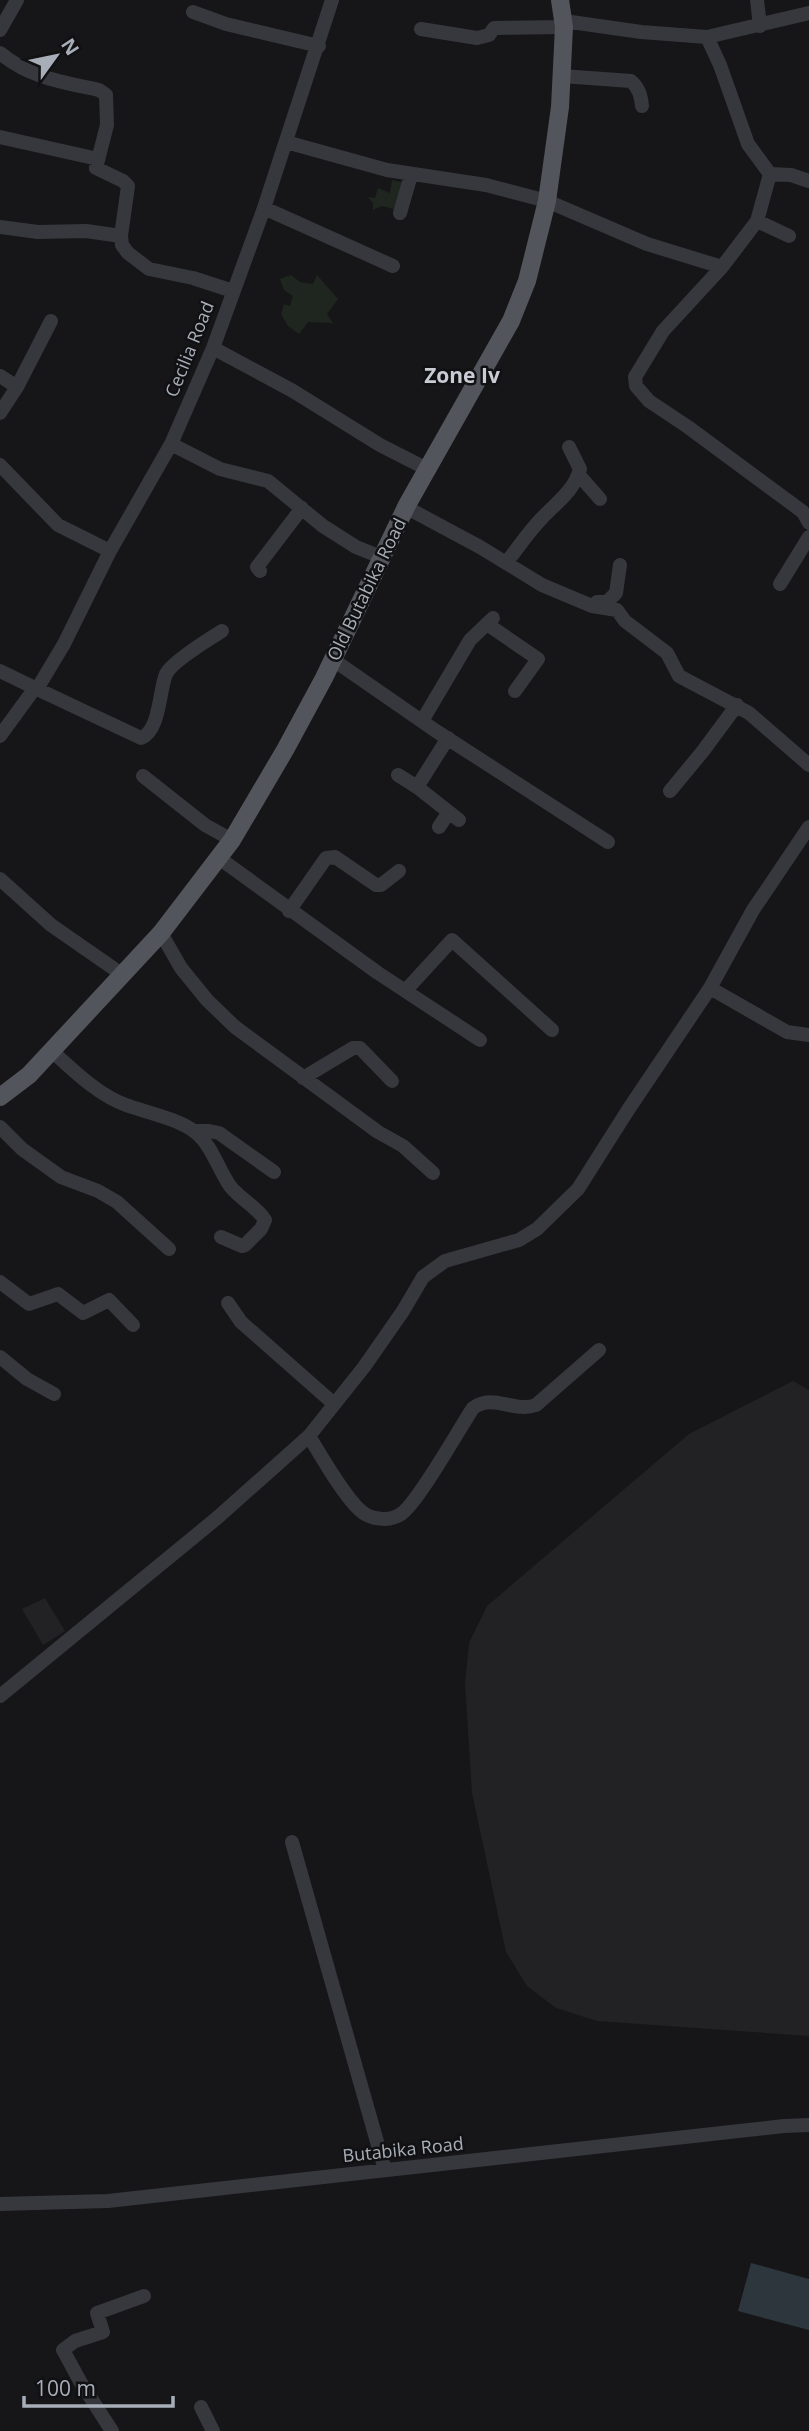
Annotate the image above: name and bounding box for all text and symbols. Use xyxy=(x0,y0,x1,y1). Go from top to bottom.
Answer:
north arrow xyxy=(21,21,91,91)
text: N xyxy=(55,33,85,60)
street label: Cecilia Road xyxy=(159,298,219,400)
district label: Zone Iv xyxy=(424,361,500,389)
street label: Old Butabika Road xyxy=(321,514,411,664)
street label: Butabika Road xyxy=(341,2131,465,2167)
scale bar xyxy=(24,2364,173,2408)
text: 100 m xyxy=(35,2374,96,2402)

